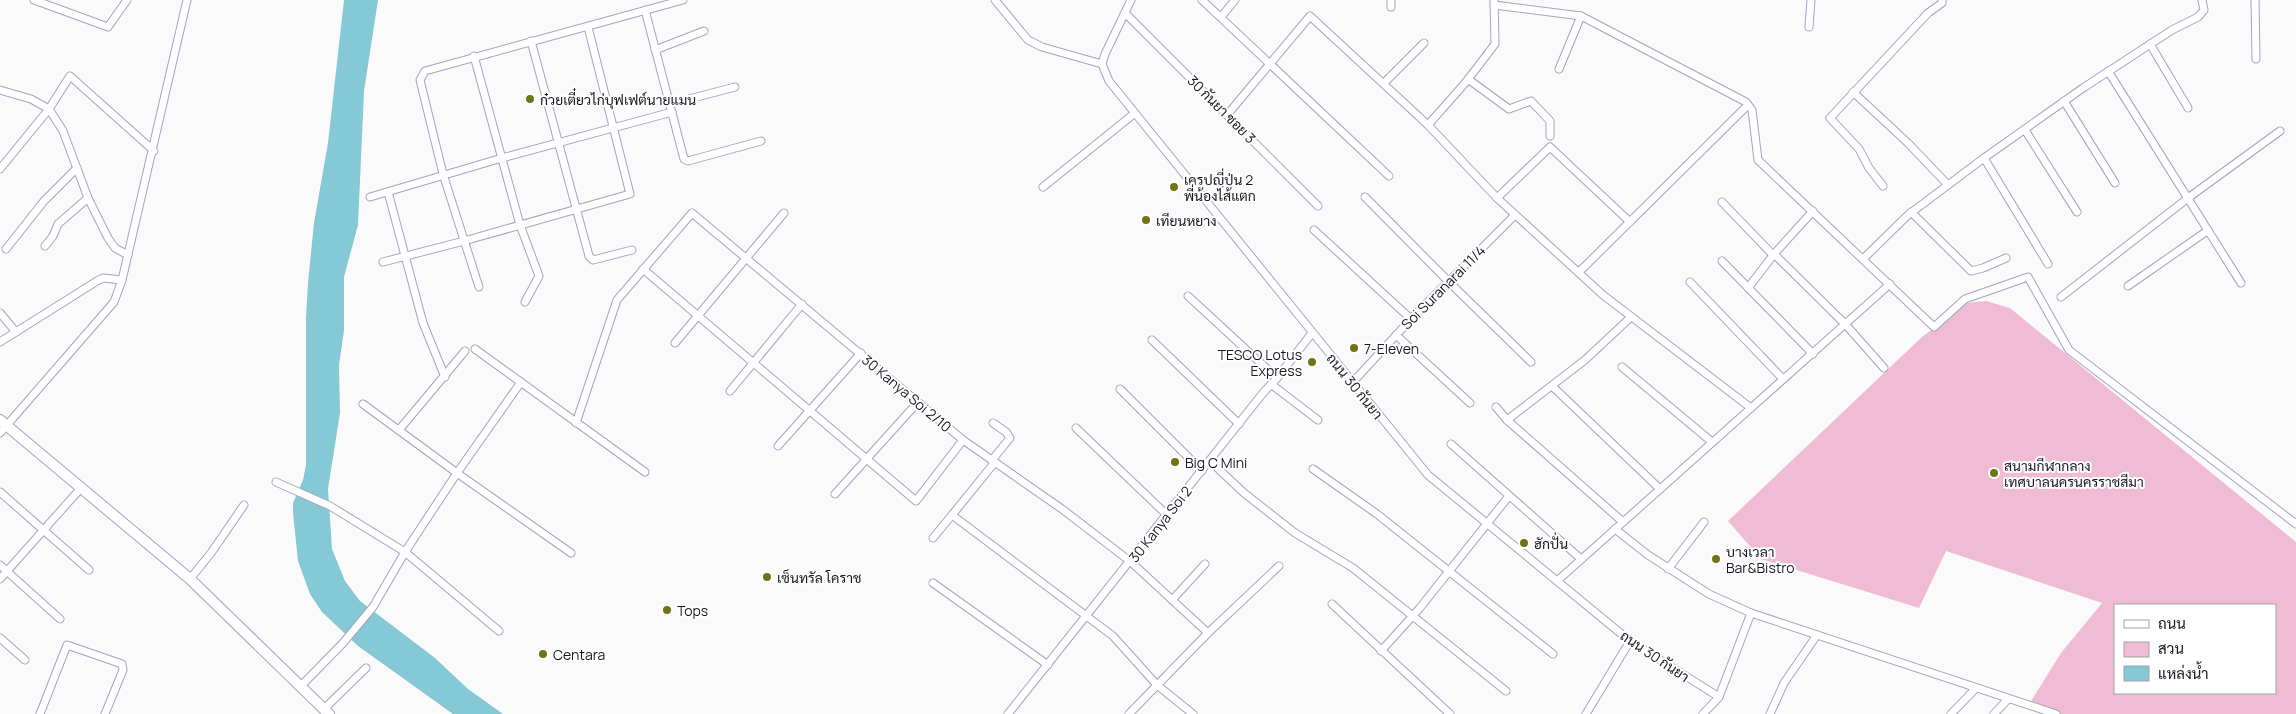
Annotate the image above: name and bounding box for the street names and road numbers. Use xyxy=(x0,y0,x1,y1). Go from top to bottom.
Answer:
street label: 30 กันยา ซอย 3 xyxy=(1184,71,1260,147)
street label: Soi Suranarai 11/4 xyxy=(1397,241,1489,333)
street label: ถนน 30 กันยา xyxy=(1323,349,1387,423)
street label: 30 Kanya Soi 2/10 xyxy=(858,350,956,436)
street label: 30 Kanya Soi 2 xyxy=(1124,482,1196,566)
street label: ถนน 30 กันยา xyxy=(1617,626,1693,686)

